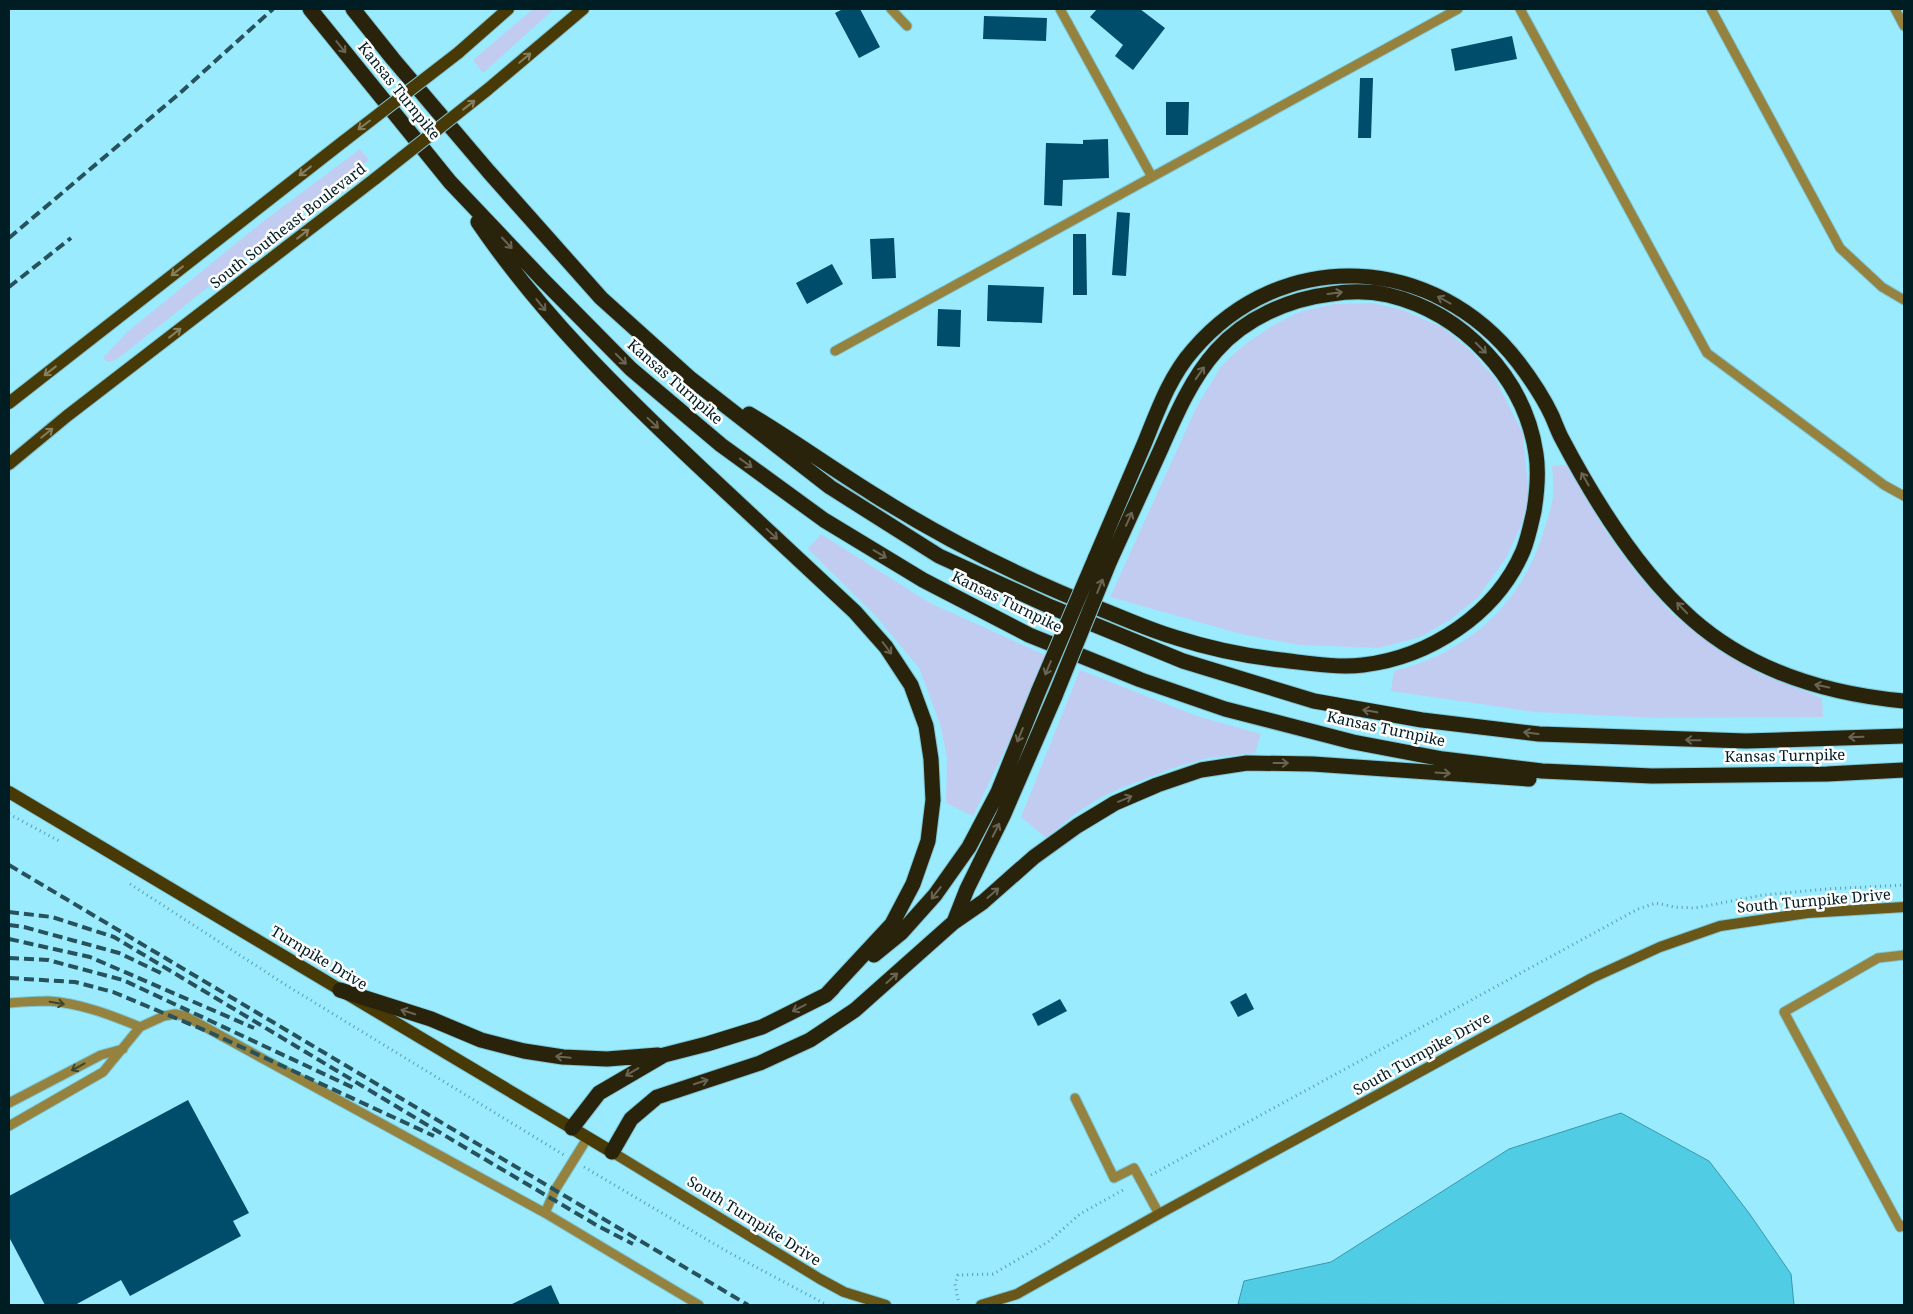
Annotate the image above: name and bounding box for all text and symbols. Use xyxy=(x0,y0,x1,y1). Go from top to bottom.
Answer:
street label: Kansas Turnpike xyxy=(354,37,445,143)
one-way arrow xyxy=(335,40,346,53)
one-way arrow xyxy=(518,53,531,64)
one-way arrow xyxy=(462,99,475,110)
one-way arrow xyxy=(357,120,371,130)
street label: South Southeast Boulevard xyxy=(205,158,369,292)
one-way arrow xyxy=(299,165,312,176)
one-way arrow xyxy=(297,229,310,240)
one-way arrow xyxy=(501,236,513,249)
one-way arrow xyxy=(171,265,184,276)
one-way arrow xyxy=(1327,288,1343,298)
one-way arrow xyxy=(1437,294,1451,304)
one-way arrow xyxy=(536,299,547,312)
one-way arrow xyxy=(168,328,181,339)
street label: Kansas Turnpike xyxy=(624,334,728,428)
one-way arrow xyxy=(1475,342,1487,354)
one-way arrow xyxy=(615,353,627,365)
one-way arrow xyxy=(43,365,56,376)
one-way arrow xyxy=(1195,366,1205,380)
one-way arrow xyxy=(647,417,659,429)
one-way arrow xyxy=(40,428,53,439)
one-way arrow xyxy=(738,458,752,468)
one-way arrow xyxy=(1579,472,1589,486)
one-way arrow xyxy=(1125,512,1135,527)
one-way arrow xyxy=(765,528,778,540)
one-way arrow xyxy=(873,549,887,559)
street label: Kansas Turnpike xyxy=(949,566,1066,636)
one-way arrow xyxy=(1096,579,1105,594)
one-way arrow xyxy=(1676,602,1688,615)
one-way arrow xyxy=(882,641,892,655)
one-way arrow xyxy=(1043,660,1053,675)
one-way arrow xyxy=(1814,681,1830,690)
one-way arrow xyxy=(1362,705,1378,715)
street label: Kansas Turnpike xyxy=(1325,706,1447,750)
one-way arrow xyxy=(1015,727,1025,742)
one-way arrow xyxy=(1523,728,1539,738)
one-way arrow xyxy=(1848,733,1864,742)
one-way arrow xyxy=(1685,736,1701,745)
street label: Kansas Turnpike xyxy=(1725,744,1845,766)
one-way arrow xyxy=(1272,758,1289,768)
one-way arrow xyxy=(1435,768,1451,778)
one-way arrow xyxy=(1117,793,1132,802)
one-way arrow xyxy=(992,823,1001,838)
street label: South Turnpike Drive xyxy=(1736,883,1892,917)
one-way arrow xyxy=(930,886,941,899)
one-way arrow xyxy=(986,888,999,899)
street label: Turnpike Drive xyxy=(267,920,372,994)
one-way arrow xyxy=(885,972,898,984)
one-way arrow xyxy=(49,998,65,1008)
one-way arrow xyxy=(792,1004,807,1013)
one-way arrow xyxy=(400,1006,416,1016)
street label: South Turnpike Drive xyxy=(1349,1007,1494,1099)
one-way arrow xyxy=(556,1052,572,1061)
one-way arrow xyxy=(71,1063,86,1073)
one-way arrow xyxy=(626,1068,640,1078)
one-way arrow xyxy=(693,1077,709,1087)
street label: South Turnpike Drive xyxy=(684,1171,825,1270)

